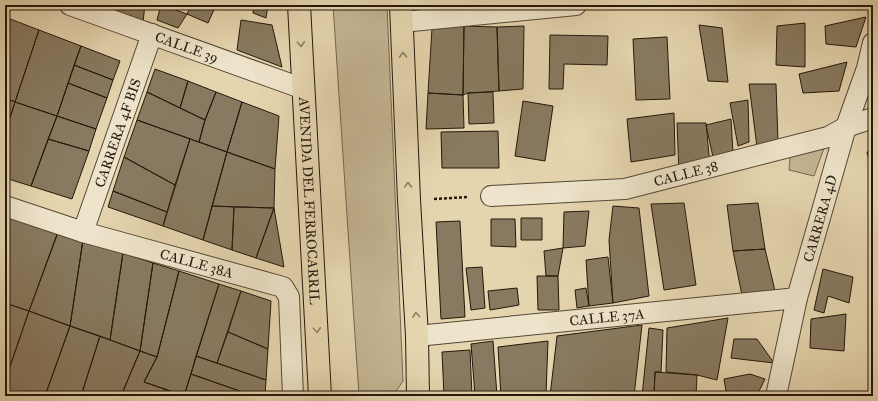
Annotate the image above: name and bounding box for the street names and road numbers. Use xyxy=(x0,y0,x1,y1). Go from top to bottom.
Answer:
street label: CALLE 39 xyxy=(153,28,221,66)
street label: CARRERA 4F BIS xyxy=(91,76,144,190)
street label: AVENIDA DEL FERROCARRIL xyxy=(295,95,324,306)
street label: CALLE 38 xyxy=(652,157,720,190)
street label: CARRERA 4D xyxy=(799,173,840,264)
street label: CALLE 38A xyxy=(158,245,236,282)
street label: CALLE 37A xyxy=(569,305,646,329)

